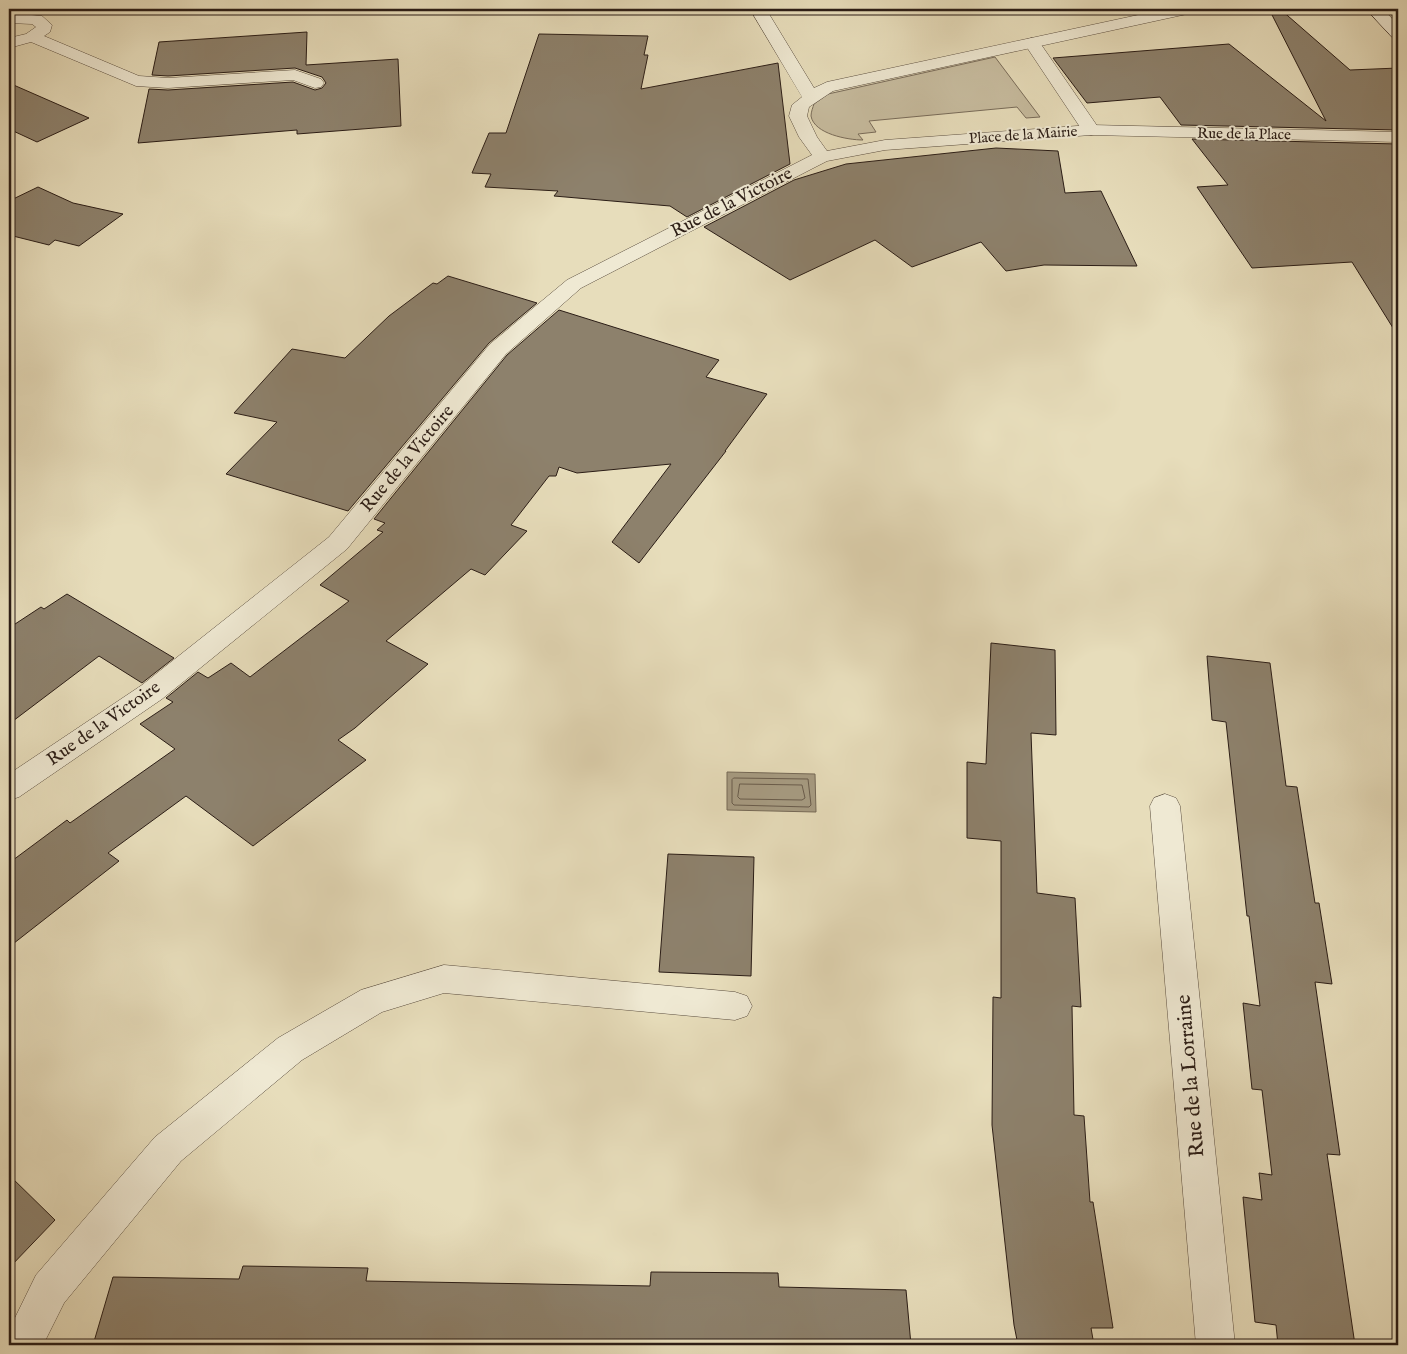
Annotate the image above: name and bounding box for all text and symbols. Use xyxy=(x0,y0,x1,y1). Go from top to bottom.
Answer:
street label: Place de la Mairie xyxy=(968,122,1078,148)
street label: Rue de la Place xyxy=(1197,124,1291,144)
street label: Rue de la Victoire xyxy=(667,163,797,243)
street label: Rue de la Victoire xyxy=(356,401,460,517)
street label: Rue de la Victoire xyxy=(43,676,165,772)
street label: Rue de la Lorraine xyxy=(1170,993,1212,1158)

